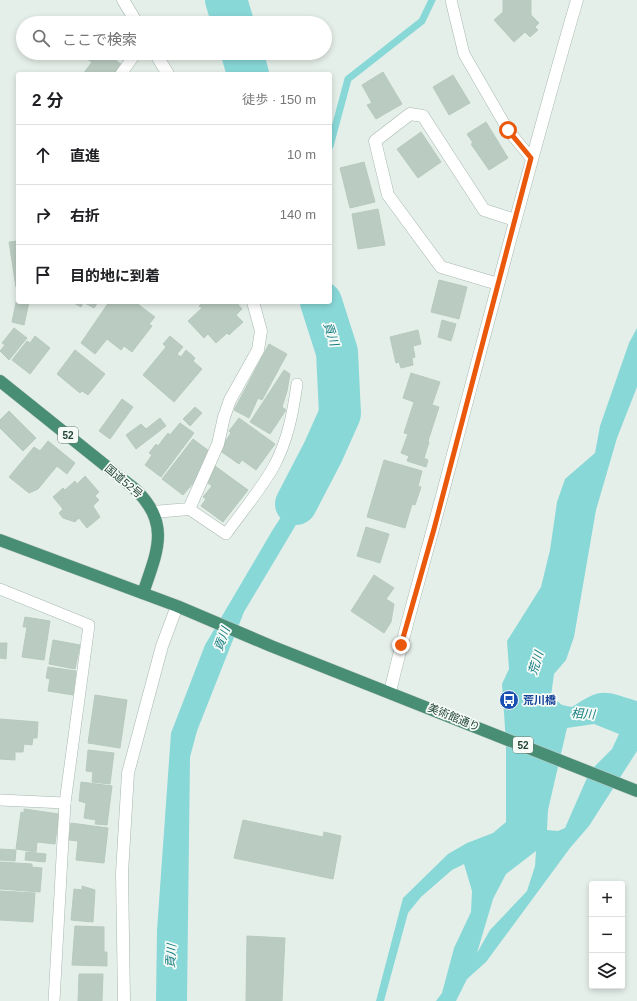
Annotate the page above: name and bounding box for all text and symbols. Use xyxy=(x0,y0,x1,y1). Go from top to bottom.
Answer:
search box xyxy=(16,16,332,60)
icon: search xyxy=(30,27,52,49)
text: ここで検索 xyxy=(62,31,137,48)
text: 2 分 xyxy=(32,91,63,110)
text: 徒歩 · 150 m xyxy=(242,92,316,107)
route start xyxy=(499,121,517,139)
icon: ahead xyxy=(32,144,54,166)
text: 直進 xyxy=(70,147,100,164)
text: 10 m xyxy=(287,147,316,162)
icon: right xyxy=(32,204,54,226)
text: 右折 xyxy=(70,207,100,224)
text: 140 m xyxy=(280,207,316,222)
icon: arrive xyxy=(32,264,54,286)
text: 目的地に到着 xyxy=(70,267,160,284)
water label: 貢川 xyxy=(321,320,342,349)
road number: 52 xyxy=(58,427,78,443)
street label: 国道52号 xyxy=(103,462,145,500)
water label: 貢川 xyxy=(211,623,233,653)
route end xyxy=(392,636,410,654)
water label: 荒川 xyxy=(526,648,547,677)
bus stop icon: 荒川橋 xyxy=(498,689,520,711)
place label: 荒川橋 xyxy=(523,694,556,706)
street label: 美術館通り xyxy=(426,701,482,733)
water label: 相川 xyxy=(571,706,597,722)
road number: 52 xyxy=(513,737,533,753)
map controls xyxy=(589,881,625,989)
button: + xyxy=(589,881,625,917)
button: − xyxy=(589,917,625,953)
water label: 貢川 xyxy=(163,942,179,968)
button: layers xyxy=(589,953,625,989)

